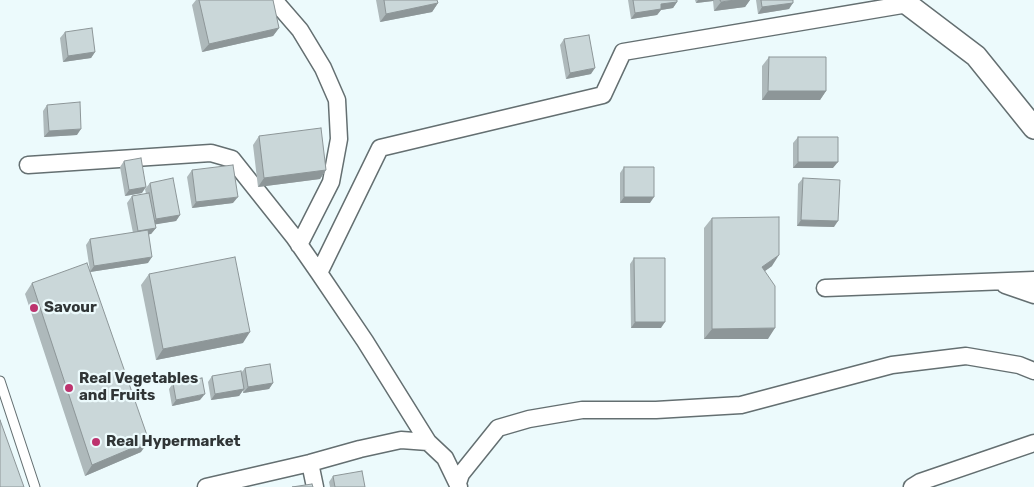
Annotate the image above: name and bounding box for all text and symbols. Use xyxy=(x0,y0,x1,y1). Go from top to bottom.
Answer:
place label: Savour xyxy=(44,299,97,317)
marker: Savour xyxy=(28,302,40,314)
place label: Real Vegetables and Fruits xyxy=(79,370,198,405)
marker: Real Vegetables and Fruits xyxy=(63,382,75,394)
place label: Real Hypermarket xyxy=(106,433,241,451)
marker: Real Hypermarket xyxy=(90,436,102,448)

